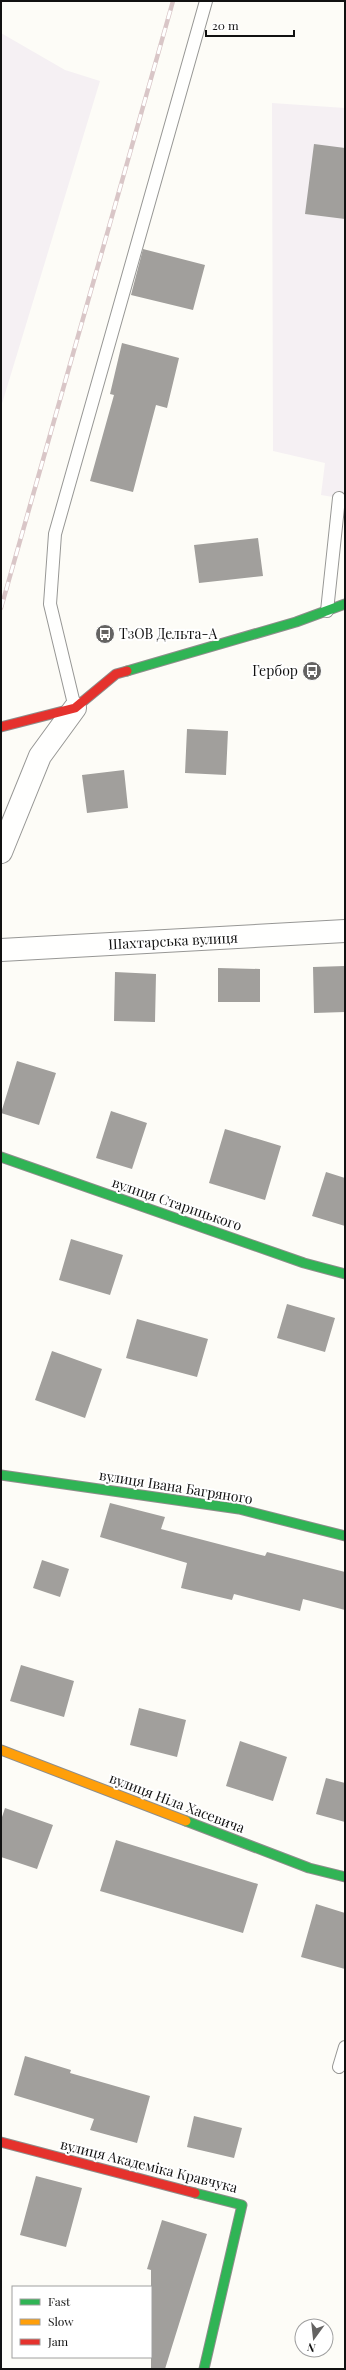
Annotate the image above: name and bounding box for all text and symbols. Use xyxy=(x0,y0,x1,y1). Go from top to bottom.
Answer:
scale bar xyxy=(206,12,294,38)
text: 20 m xyxy=(212,17,239,33)
bus stop icon: ТзОВ Дельта-А xyxy=(94,623,116,645)
place label: ТзОВ Дельта-А xyxy=(119,624,217,643)
bus stop icon: Гербор xyxy=(301,660,323,682)
place label: Гербор xyxy=(252,661,298,680)
street label: Шахтарська вулиця xyxy=(108,928,239,953)
street label: вулиця Старицького xyxy=(110,1172,245,1235)
street label: вулиця Івана Багряного xyxy=(98,1465,255,1508)
street label: вулиця Ніла Хасевича xyxy=(107,1768,248,1837)
street label: вулиця Академіка Кравчука xyxy=(59,2134,240,2197)
legend xyxy=(12,2286,152,2358)
text: Fast xyxy=(48,2293,71,2309)
text: Slow xyxy=(48,2313,74,2329)
north arrow xyxy=(294,2318,334,2358)
text: Jam xyxy=(47,2333,69,2349)
text: N xyxy=(305,2340,317,2356)

